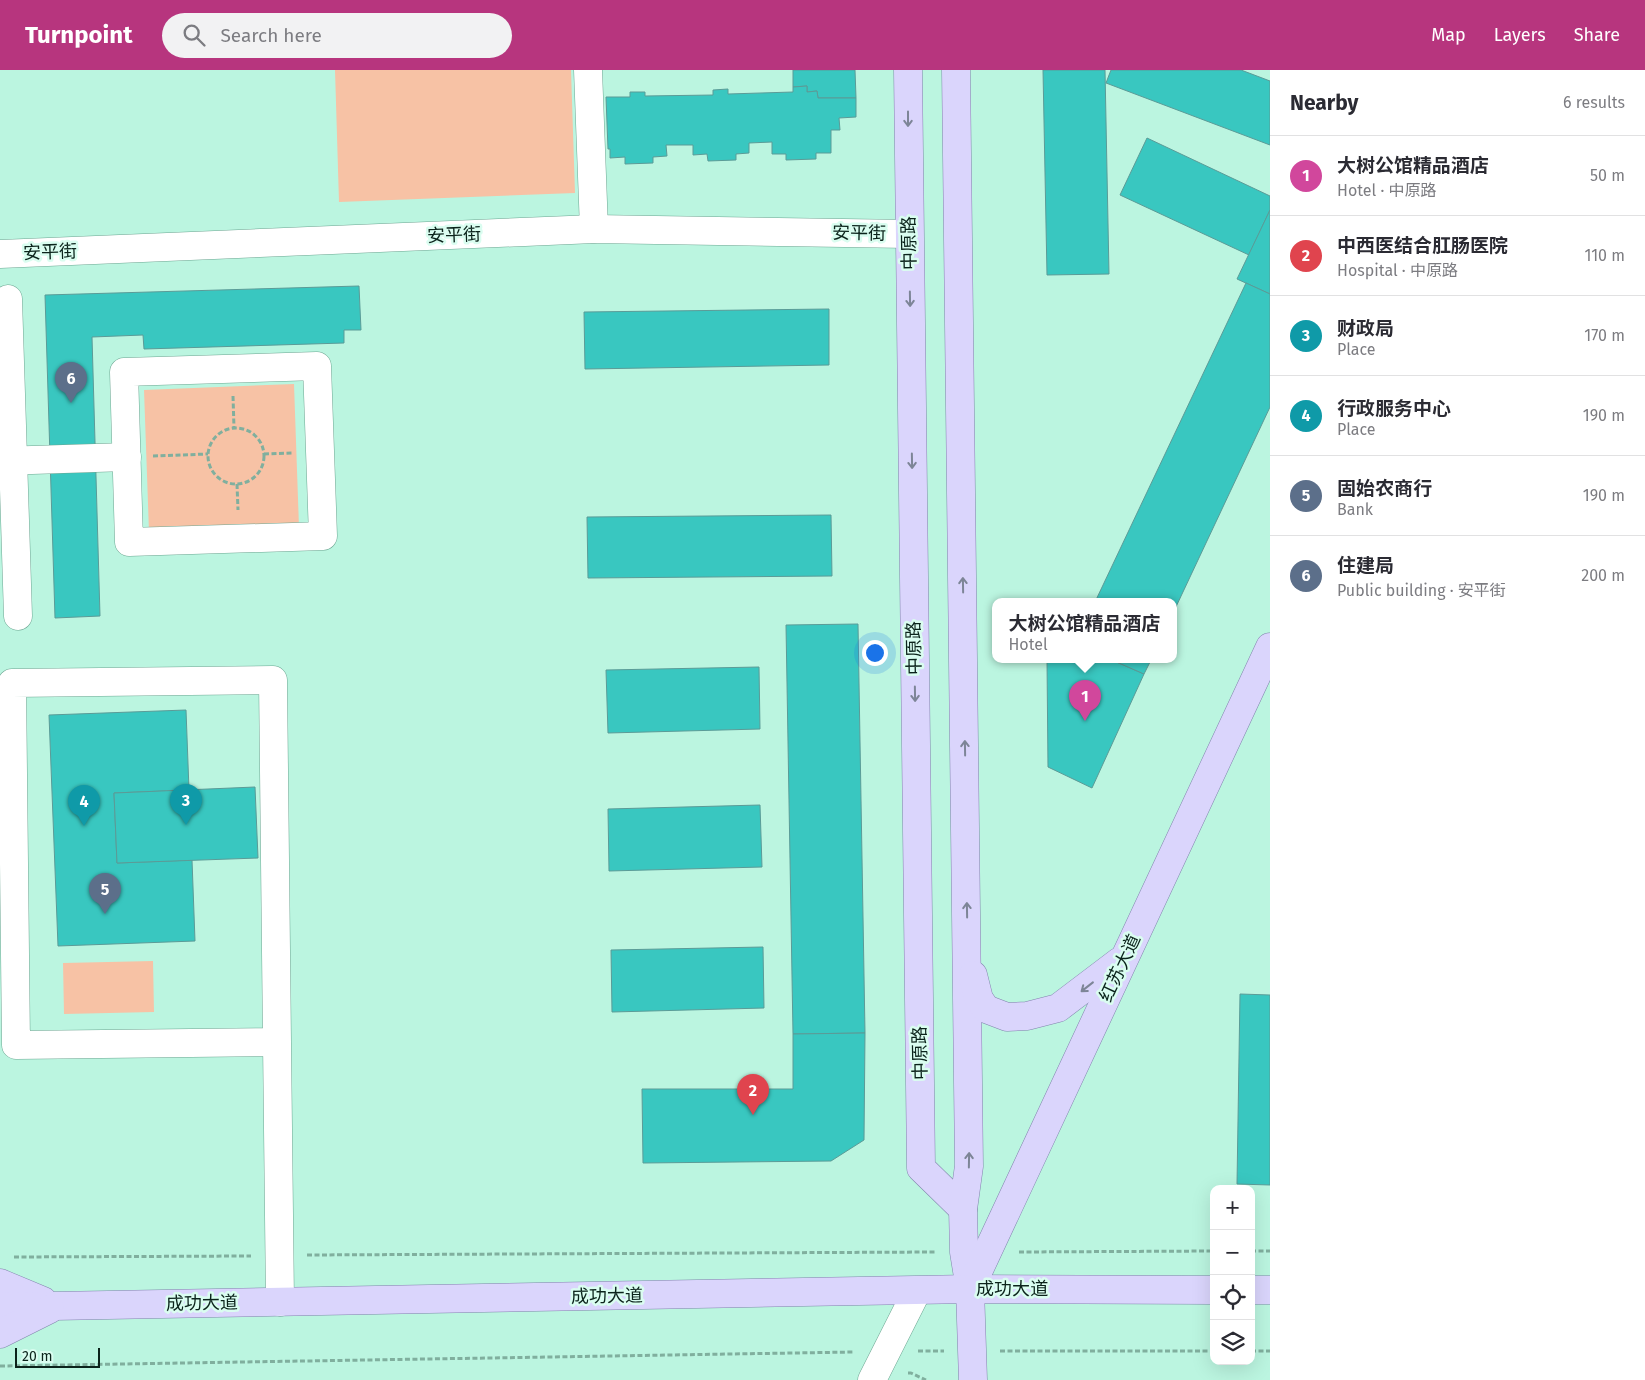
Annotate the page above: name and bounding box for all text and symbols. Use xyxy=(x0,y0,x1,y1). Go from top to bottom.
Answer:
search box xyxy=(162,13,512,58)
text: Turnpoint xyxy=(25,21,132,49)
icon: search xyxy=(180,21,208,49)
text: Search here xyxy=(220,24,322,47)
text: Map xyxy=(1431,24,1466,46)
text: Layers xyxy=(1494,24,1546,46)
text: Share xyxy=(1574,24,1620,46)
text: Nearby xyxy=(1290,90,1358,116)
text: 6 results xyxy=(1563,93,1625,112)
one-way arrow xyxy=(903,110,913,126)
text: 大树公馆精品酒店 xyxy=(1337,154,1489,177)
text: 1 xyxy=(1302,166,1310,185)
text: 50 m xyxy=(1590,166,1625,185)
text: Hotel · 中原路 xyxy=(1337,181,1437,200)
street label: 中原路 xyxy=(898,216,920,270)
street label: 安平街 xyxy=(832,222,886,244)
street label: 安平街 xyxy=(427,223,481,247)
text: 中西医结合肛肠医院 xyxy=(1337,234,1508,257)
street label: 安平街 xyxy=(23,240,77,264)
text: 2 xyxy=(1302,246,1310,265)
text: 110 m xyxy=(1584,246,1625,265)
text: Hospital · 中原路 xyxy=(1337,261,1458,280)
one-way arrow xyxy=(905,290,915,306)
text: 财政局 xyxy=(1337,317,1394,340)
text: 3 xyxy=(1302,326,1310,345)
text: 170 m xyxy=(1584,326,1625,345)
text: Place xyxy=(1337,340,1376,359)
pin: 6 xyxy=(55,362,87,403)
text: 行政服务中心 xyxy=(1337,397,1451,420)
text: 4 xyxy=(1301,406,1311,425)
text: 190 m xyxy=(1583,406,1625,425)
text: Place xyxy=(1337,420,1376,439)
one-way arrow xyxy=(907,452,917,469)
text: 固始农商行 xyxy=(1337,477,1432,500)
text: 5 xyxy=(1302,486,1310,505)
text: 190 m xyxy=(1583,486,1625,505)
text: Bank xyxy=(1337,500,1373,519)
text: 住建局 xyxy=(1337,554,1394,577)
text: 6 xyxy=(1301,566,1311,585)
text: 200 m xyxy=(1581,566,1625,585)
one-way arrow xyxy=(958,578,968,594)
text: Public building · 安平街 xyxy=(1337,581,1506,600)
popup xyxy=(992,598,1177,663)
text: 大树公馆精品酒店 xyxy=(1008,612,1161,635)
street label: 中原路 xyxy=(903,621,925,675)
text: Hotel xyxy=(1008,635,1048,654)
your location xyxy=(862,640,888,666)
pin: 1 xyxy=(1069,680,1101,721)
one-way arrow xyxy=(910,685,920,701)
one-way arrow xyxy=(960,740,970,756)
pin: 3 xyxy=(170,784,202,825)
pin: 4 xyxy=(68,785,100,826)
pin: 5 xyxy=(89,873,121,914)
one-way arrow xyxy=(962,903,972,919)
street label: 红苏大道 xyxy=(1095,931,1145,1005)
one-way arrow xyxy=(1081,981,1094,992)
street label: 中原路 xyxy=(909,1026,931,1080)
pin: 2 xyxy=(737,1074,769,1115)
one-way arrow xyxy=(964,1153,974,1169)
map controls xyxy=(1210,1185,1255,1365)
button: + xyxy=(1210,1185,1255,1230)
button: − xyxy=(1210,1230,1255,1275)
button: locate xyxy=(1210,1275,1255,1320)
street label: 成功大道 xyxy=(976,1278,1048,1300)
street label: 成功大道 xyxy=(571,1284,643,1308)
street label: 成功大道 xyxy=(166,1291,238,1315)
button: layers xyxy=(1210,1320,1255,1365)
scale bar xyxy=(15,1345,100,1368)
text: 20 m xyxy=(22,1348,52,1365)

